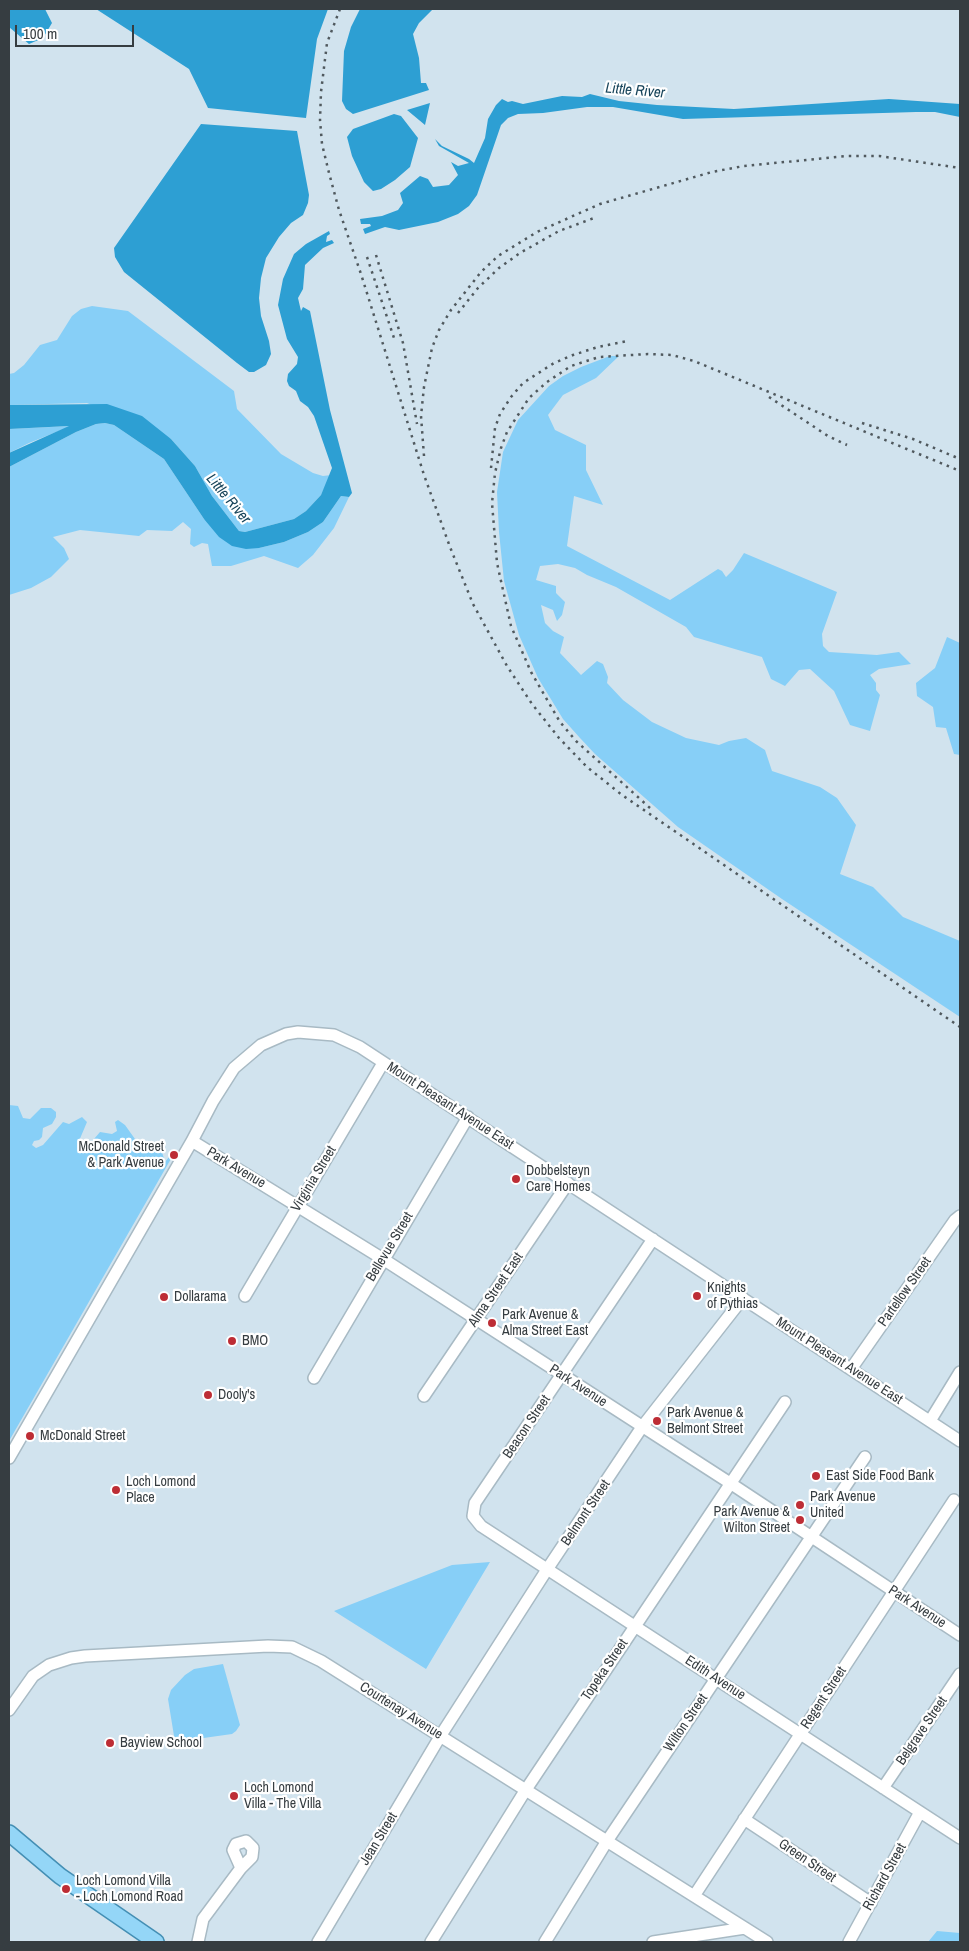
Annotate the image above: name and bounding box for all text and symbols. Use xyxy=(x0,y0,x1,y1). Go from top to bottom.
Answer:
scale bar xyxy=(18,15,136,47)
text: 100 m xyxy=(23,23,57,44)
water label: Little River xyxy=(605,79,665,103)
water label: Little River xyxy=(202,470,254,528)
street label: Mount Pleasant Avenue East xyxy=(383,1059,517,1153)
place label: McDonald Street & Park Avenue xyxy=(79,1139,164,1172)
street label: Virginia Street xyxy=(288,1143,340,1215)
street label: Park Avenue xyxy=(204,1144,268,1192)
marker: McDonald Street & Park Avenue xyxy=(168,1149,180,1161)
place label: Dobbelsteyn Care Homes xyxy=(526,1163,590,1196)
marker: Dobbelsteyn Care Homes xyxy=(510,1173,522,1185)
street label: Bellevue Street xyxy=(363,1209,417,1285)
street label: Alma Street East xyxy=(465,1250,527,1330)
street label: Partellow Street xyxy=(875,1254,935,1330)
place label: Knights of Pythias xyxy=(707,1280,758,1312)
place label: Dollarama xyxy=(174,1289,226,1305)
marker: Knights of Pythias xyxy=(691,1290,703,1302)
marker: Dollarama xyxy=(158,1291,170,1303)
place label: Park Avenue & Alma Street East xyxy=(502,1307,588,1340)
street label: Mount Pleasant Avenue East xyxy=(772,1314,906,1408)
marker: Park Avenue & Alma Street East xyxy=(486,1317,498,1329)
place label: BMO xyxy=(242,1333,268,1349)
marker: BMO xyxy=(226,1335,238,1347)
street label: Park Avenue xyxy=(546,1361,610,1411)
place label: Dooly's xyxy=(218,1387,255,1403)
marker: Dooly's xyxy=(202,1389,214,1401)
street label: Beacon Street xyxy=(500,1392,554,1462)
place label: Park Avenue & Belmont Street xyxy=(667,1405,743,1438)
marker: Park Avenue & Belmont Street xyxy=(651,1415,663,1427)
place label: McDonald Street xyxy=(40,1428,125,1444)
marker: McDonald Street xyxy=(24,1430,36,1442)
place label: East Side Food Bank xyxy=(826,1468,934,1484)
marker: East Side Food Bank xyxy=(810,1470,822,1482)
place label: Loch Lomond Place xyxy=(126,1474,196,1506)
street label: Belmont Street xyxy=(558,1477,614,1549)
marker: Loch Lomond Place xyxy=(110,1484,122,1496)
place label: Park Avenue United xyxy=(810,1489,876,1521)
marker: Park Avenue United xyxy=(794,1499,806,1511)
place label: Park Avenue & Wilton Street xyxy=(714,1504,790,1536)
marker: Park Avenue & Wilton Street xyxy=(794,1514,806,1526)
street label: Park Avenue xyxy=(885,1582,949,1632)
street label: Topeka Street xyxy=(578,1636,632,1704)
street label: Edith Avenue xyxy=(682,1652,748,1704)
street label: Regent Street xyxy=(798,1664,850,1732)
street label: Courtenay Avenue xyxy=(356,1679,446,1743)
street label: Wilton Street xyxy=(660,1691,712,1755)
street label: Belgrave Street xyxy=(893,1694,951,1768)
place label: Bayview School xyxy=(120,1735,202,1751)
marker: Bayview School xyxy=(104,1737,116,1749)
place label: Loch Lomond Villa - The Villa xyxy=(244,1780,321,1812)
marker: Loch Lomond Villa - The Villa xyxy=(228,1790,240,1802)
street label: Jean Street xyxy=(357,1810,401,1868)
street label: Green Street xyxy=(775,1836,839,1886)
street label: Richard Street xyxy=(860,1841,910,1913)
place label: Loch Lomond Villa - Loch Lomond Road xyxy=(76,1873,183,1905)
marker: Loch Lomond Villa - Loch Lomond Road xyxy=(60,1883,72,1895)

